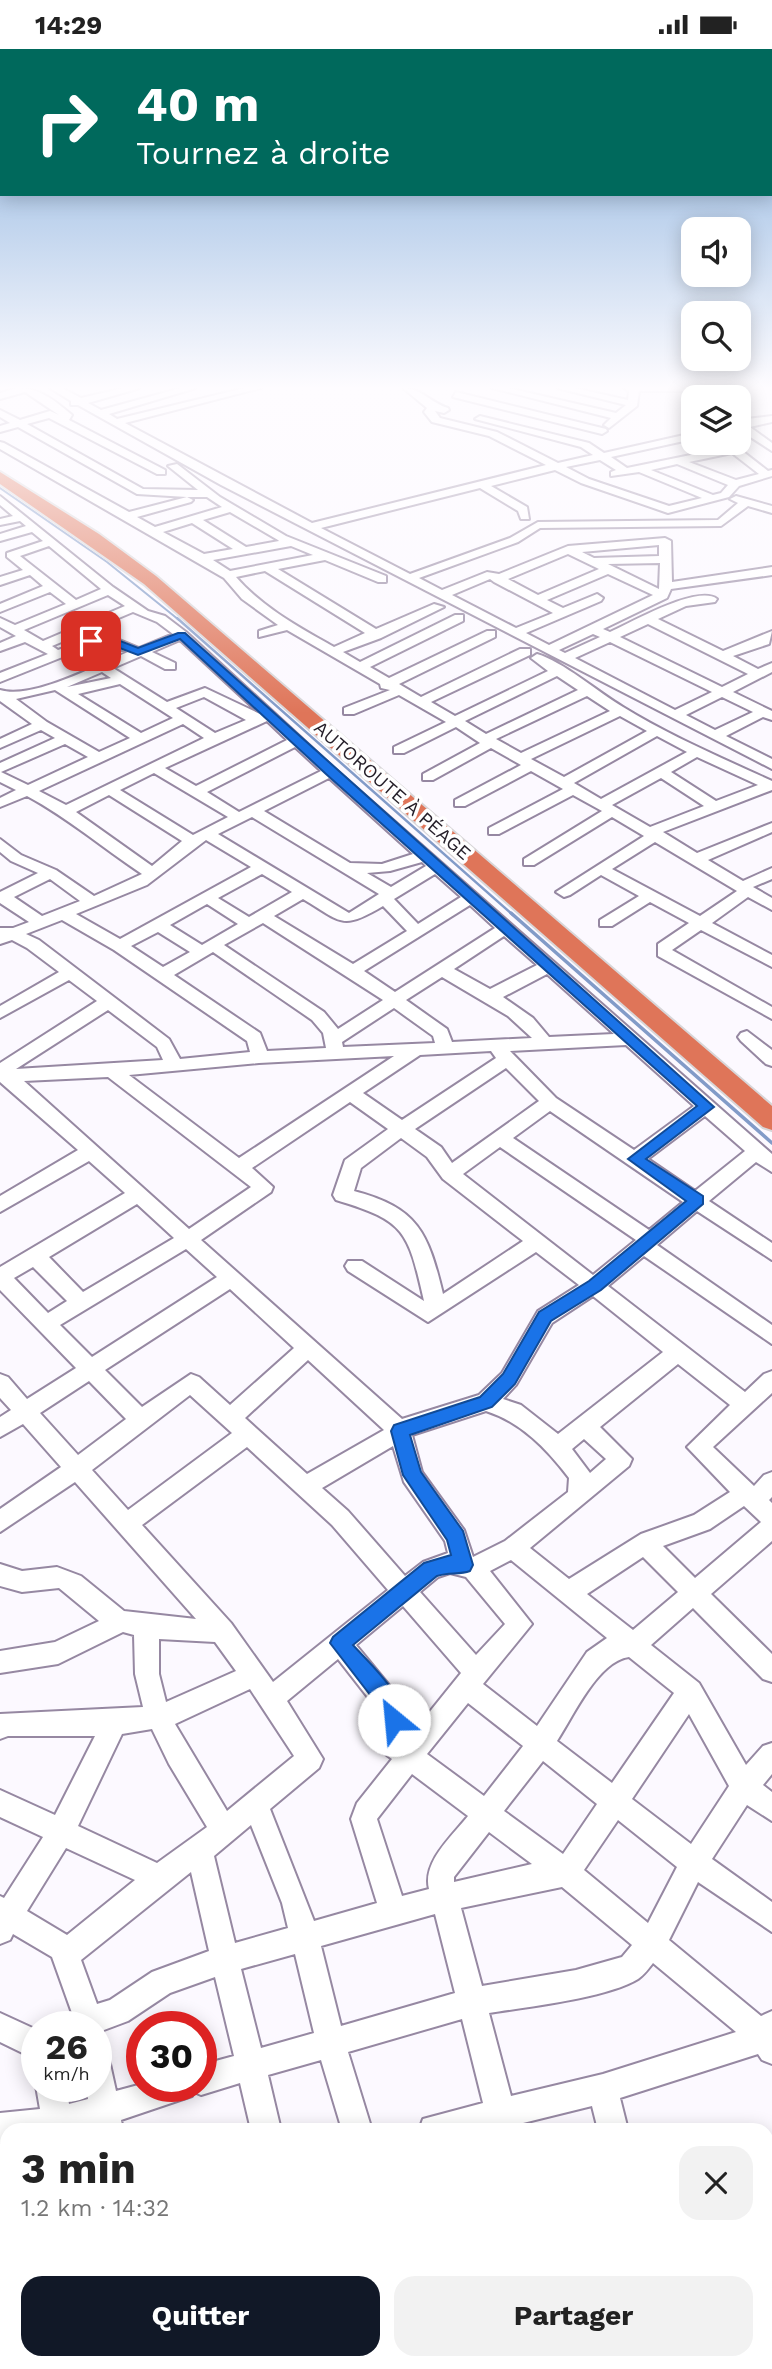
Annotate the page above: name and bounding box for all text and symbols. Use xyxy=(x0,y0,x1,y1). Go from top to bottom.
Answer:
text: 14:29 xyxy=(35,10,102,40)
text: 40 m xyxy=(136,75,259,133)
icon: right xyxy=(21,77,112,168)
text: Tournez à droite xyxy=(136,134,391,172)
map controls xyxy=(681,217,751,455)
button: sound xyxy=(681,217,751,287)
button: search xyxy=(681,301,751,371)
button: layers xyxy=(681,385,751,455)
pin xyxy=(61,611,121,671)
icon: arrive xyxy=(72,622,110,660)
street label: AUTOROUTE À PÉAGE xyxy=(310,716,476,865)
position arrow xyxy=(357,1683,431,1757)
speed limit sign: 30 xyxy=(126,2011,217,2102)
text: 26 xyxy=(45,2026,88,2068)
text: km/h xyxy=(43,2063,90,2084)
text: 3 min xyxy=(21,2144,136,2193)
button: close xyxy=(679,2146,753,2220)
text: 1.2 km · 14:32 xyxy=(21,2195,169,2222)
button: Quitter xyxy=(21,2276,380,2356)
button: Partager xyxy=(394,2276,753,2356)

